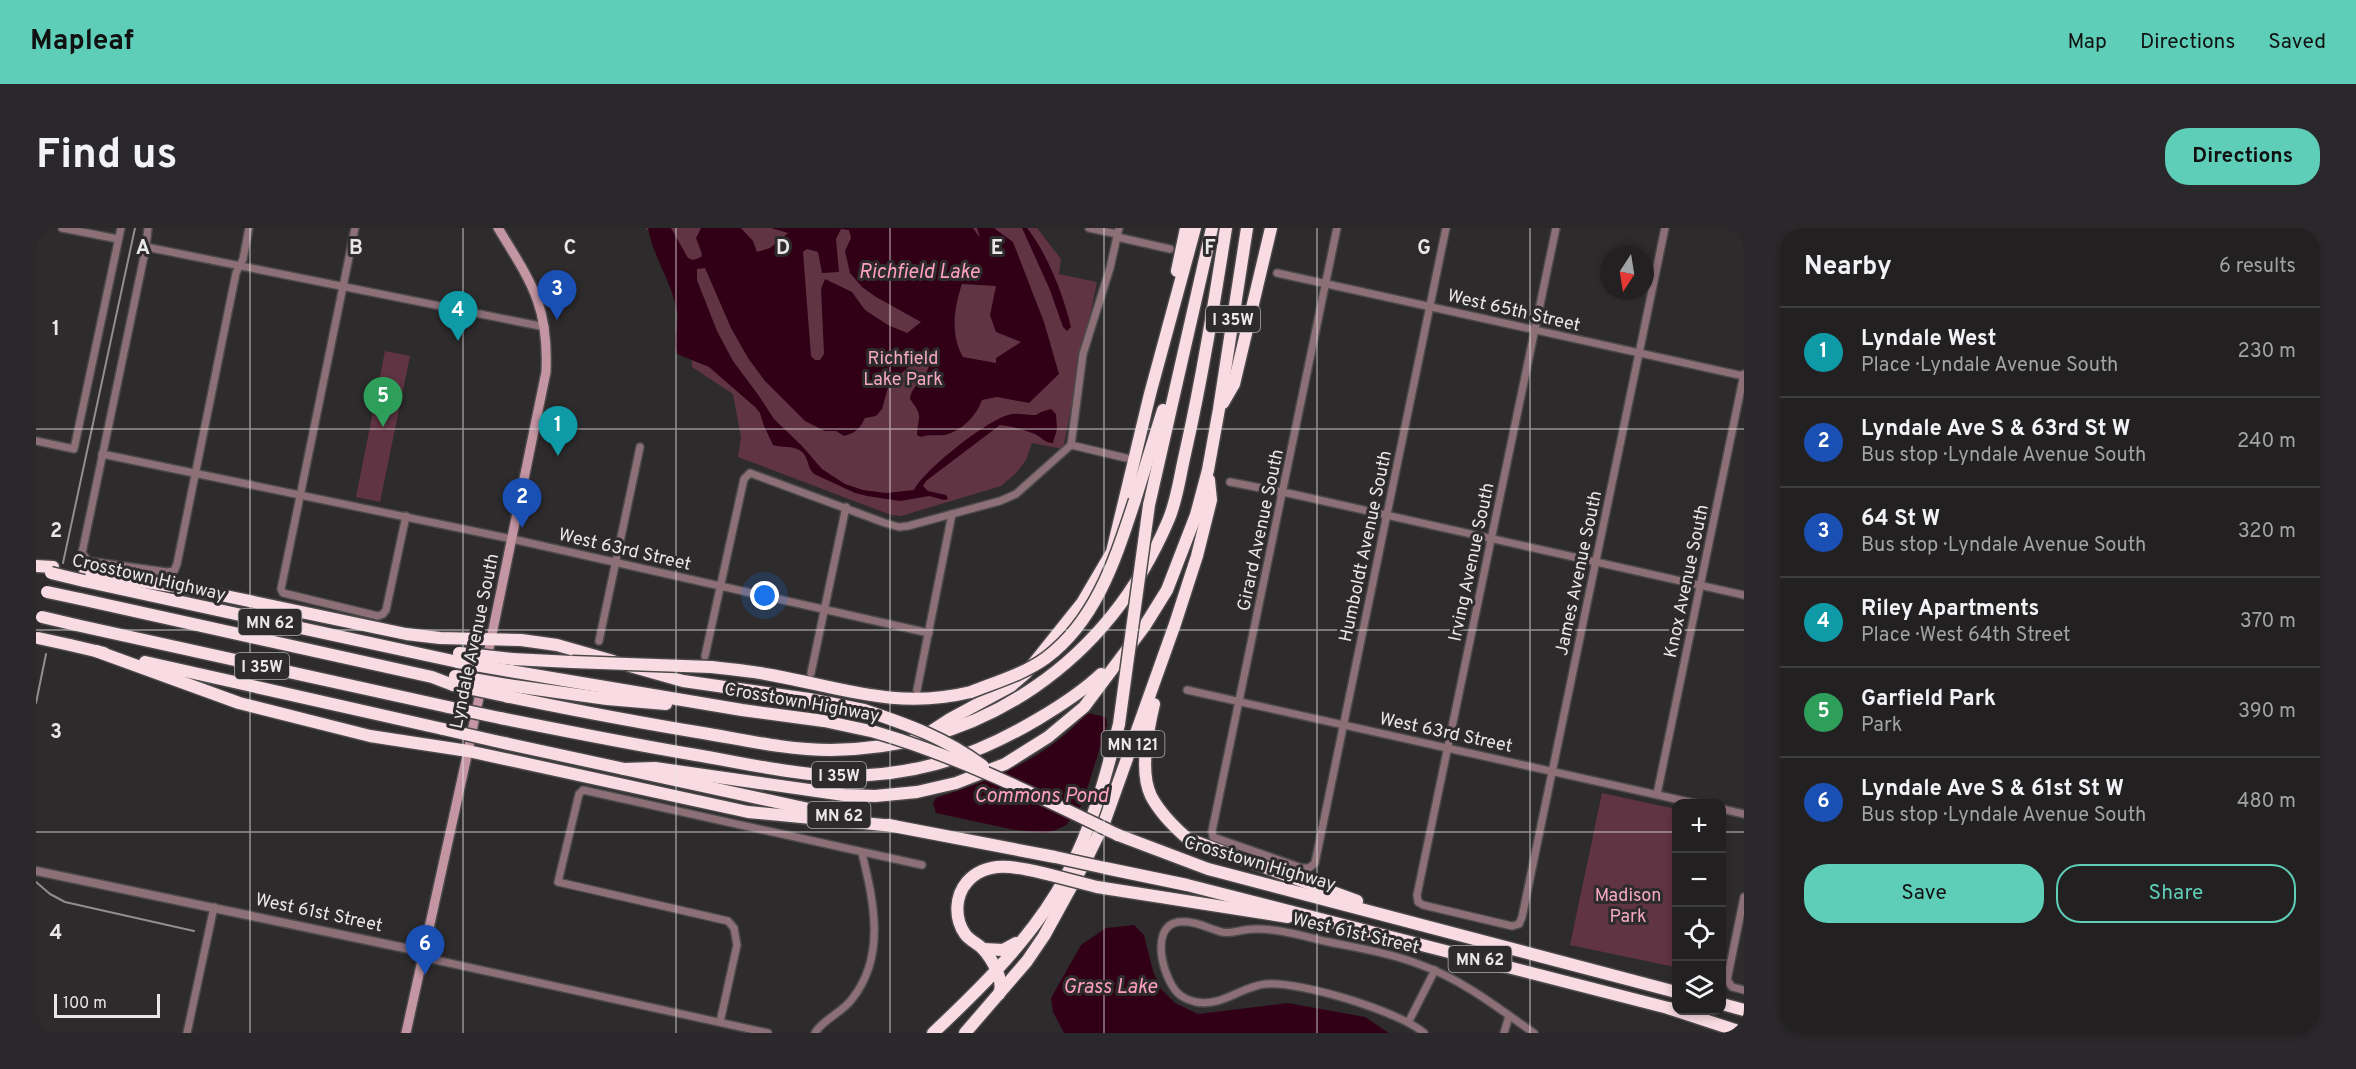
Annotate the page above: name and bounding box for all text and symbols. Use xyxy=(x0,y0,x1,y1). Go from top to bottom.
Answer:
text: Mapleaf xyxy=(30,24,134,60)
text: Map xyxy=(2067,29,2107,56)
text: Directions xyxy=(2140,29,2235,56)
text: Saved xyxy=(2268,29,2326,56)
button: Directions xyxy=(2165,128,2320,185)
text: Find us xyxy=(36,130,177,183)
text: A xyxy=(136,236,150,262)
text: B xyxy=(349,236,363,262)
text: C xyxy=(564,236,576,262)
text: D xyxy=(776,236,790,262)
text: E xyxy=(991,236,1003,262)
text: F xyxy=(1204,236,1216,262)
text: G xyxy=(1417,236,1431,262)
north arrow xyxy=(1600,246,1654,300)
text: Nearby xyxy=(1804,251,1892,284)
text: 6 results xyxy=(2219,254,2296,280)
water label: Richfield Lake xyxy=(859,260,980,286)
pin: 3 xyxy=(538,270,576,320)
street label: West 65th Street xyxy=(1445,285,1582,338)
pin: 4 xyxy=(438,291,478,341)
road number: I 35W xyxy=(1206,306,1260,332)
text: 1 xyxy=(52,317,60,343)
text: Lyndale West xyxy=(1861,326,1996,353)
text: 1 xyxy=(1820,339,1828,365)
text: 230 m xyxy=(2237,339,2296,365)
park label: Richfield Lake Park xyxy=(863,348,943,392)
text: Place · Lyndale Avenue South xyxy=(1861,353,2118,379)
pin: 5 xyxy=(364,378,402,427)
pin: 1 xyxy=(538,406,578,456)
text: Lyndale Ave S & 63rd St W xyxy=(1861,416,2130,443)
text: 2 xyxy=(1817,429,1830,455)
text: 240 m xyxy=(2237,429,2296,455)
text: Bus stop · Lyndale Avenue South xyxy=(1861,443,2146,469)
street label: Girard Avenue South xyxy=(1233,447,1290,613)
street label: Humboldt Avenue South xyxy=(1335,448,1398,644)
pin: 2 xyxy=(502,478,542,528)
street label: Irving Avenue South xyxy=(1444,481,1501,644)
street label: James Avenue South xyxy=(1551,489,1608,658)
street label: Knox Avenue South xyxy=(1660,502,1715,660)
text: 64 St W xyxy=(1861,506,1940,533)
text: 2 xyxy=(50,519,62,545)
text: 3 xyxy=(1818,519,1830,545)
text: 320 m xyxy=(2238,519,2296,545)
street label: West 63rd Street xyxy=(556,524,693,577)
text: Bus stop · Lyndale Avenue South xyxy=(1861,533,2146,559)
street label: Crosstown Highway xyxy=(69,550,228,607)
street label: Lyndale Avenue South xyxy=(446,552,505,731)
your location xyxy=(750,581,779,610)
text: Riley Apartments xyxy=(1861,596,2039,623)
road number: MN 62 xyxy=(238,609,302,635)
text: 4 xyxy=(1817,609,1830,635)
text: 370 m xyxy=(2240,609,2296,635)
text: Place · West 64th Street xyxy=(1861,623,2071,649)
road number: I 35W xyxy=(235,653,289,679)
street label: Crosstown Highway xyxy=(722,678,881,728)
text: Garfield Park xyxy=(1861,686,1996,713)
text: 5 xyxy=(1817,699,1830,725)
text: 390 m xyxy=(2238,699,2296,725)
street label: West 63rd Street xyxy=(1377,708,1514,759)
text: Park xyxy=(1861,713,1902,739)
text: 3 xyxy=(50,720,62,746)
road number: MN 121 xyxy=(1102,731,1164,757)
road number: I 35W xyxy=(812,762,866,788)
text: Lyndale Ave S & 61st St W xyxy=(1861,776,2124,803)
water label: Commons Pond xyxy=(974,784,1109,810)
text: 6 xyxy=(1817,789,1830,815)
text: 480 m xyxy=(2237,789,2296,815)
map controls xyxy=(1672,799,1726,1015)
button: + xyxy=(1672,799,1726,853)
road number: MN 62 xyxy=(808,802,870,828)
text: Bus stop · Lyndale Avenue South xyxy=(1861,803,2146,829)
street label: Crosstown Highway xyxy=(1181,832,1338,897)
button: − xyxy=(1672,853,1726,907)
button: Save xyxy=(1804,864,2044,923)
button: Share xyxy=(2056,864,2296,923)
park label: Madison Park xyxy=(1595,885,1661,929)
street label: West 61st Street xyxy=(253,889,384,938)
button: locate xyxy=(1672,907,1726,961)
street label: West 61st Street xyxy=(1290,909,1421,960)
text: 4 xyxy=(50,921,62,947)
pin: 6 xyxy=(406,926,444,975)
road number: MN 62 xyxy=(1448,946,1512,972)
button: layers xyxy=(1672,961,1726,1015)
water label: Grass Lake xyxy=(1063,975,1158,1001)
scale bar xyxy=(54,991,160,1018)
text: 100 m xyxy=(63,994,107,1014)

